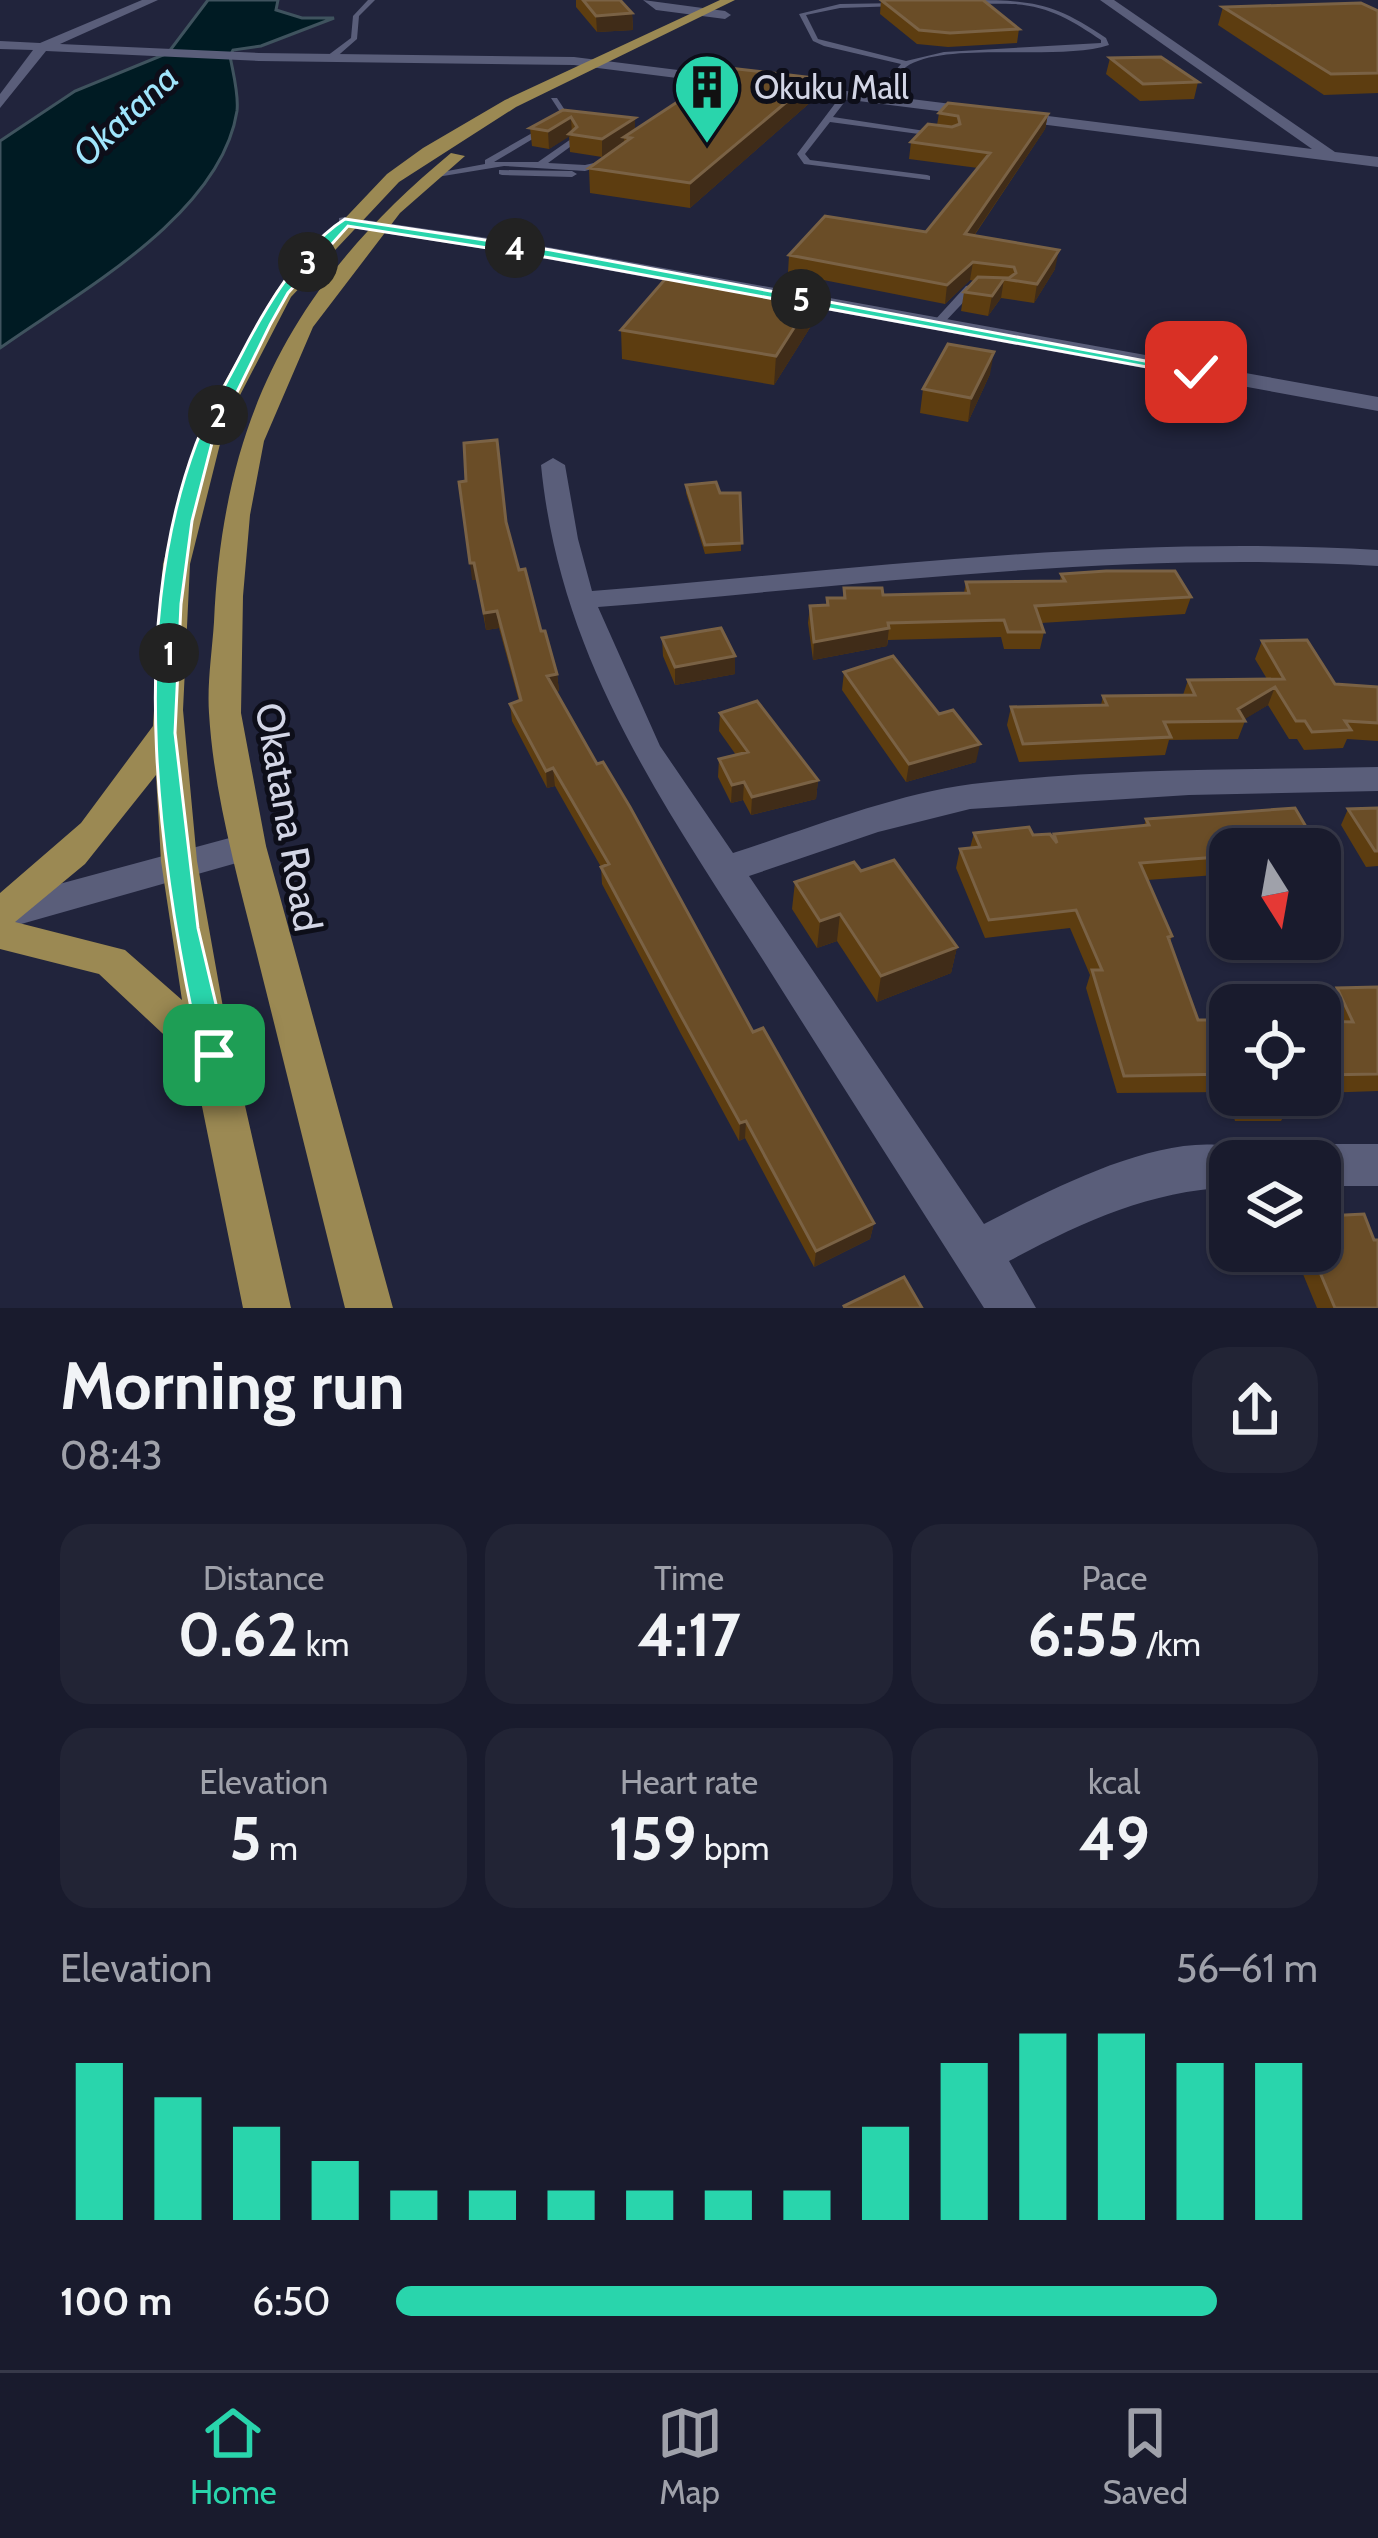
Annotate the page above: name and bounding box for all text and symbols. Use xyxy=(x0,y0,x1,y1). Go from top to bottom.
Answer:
building icon: Okuku Mall xyxy=(672,52,742,146)
water label: Okatana xyxy=(63,55,187,175)
place label: Okuku Mall xyxy=(754,67,909,107)
pin: 4 xyxy=(485,218,545,278)
text: 4 xyxy=(505,228,525,268)
pin: 3 xyxy=(278,232,338,292)
text: 3 xyxy=(299,242,317,282)
pin: 5 xyxy=(771,269,831,329)
text: 5 xyxy=(792,279,810,319)
pin xyxy=(1145,321,1247,423)
icon: check xyxy=(1163,339,1229,405)
pin: 2 xyxy=(188,385,248,445)
text: 2 xyxy=(209,395,227,435)
pin: 1 xyxy=(139,623,199,683)
text: 1 xyxy=(163,633,175,673)
street label: Okatana Road xyxy=(245,699,333,935)
north arrow xyxy=(1209,828,1341,960)
map controls xyxy=(1209,828,1341,1272)
button: locate xyxy=(1209,984,1341,1116)
pin xyxy=(163,1004,265,1106)
icon: arrive xyxy=(181,1022,247,1088)
button: layers xyxy=(1209,1140,1341,1272)
text: Morning run xyxy=(60,1345,405,1426)
button: share xyxy=(1192,1347,1318,1473)
text: 08:43 xyxy=(60,1431,163,1479)
text: Distance xyxy=(203,1558,324,1598)
text: Time xyxy=(654,1558,724,1598)
text: Pace xyxy=(1081,1558,1147,1598)
text: 0.62 xyxy=(178,1598,298,1671)
text: 4:17 xyxy=(637,1598,741,1671)
text: 6:55 xyxy=(1028,1598,1139,1671)
text: km xyxy=(298,1624,349,1664)
text: /km xyxy=(1139,1624,1201,1664)
text: Elevation xyxy=(199,1762,328,1802)
text: Heart rate xyxy=(620,1762,758,1802)
text: kcal xyxy=(1088,1762,1141,1802)
text: 5 xyxy=(229,1802,262,1875)
text: 159 xyxy=(608,1802,697,1875)
text: 49 xyxy=(1079,1802,1150,1875)
text: m xyxy=(262,1828,298,1868)
text: bpm xyxy=(697,1828,770,1868)
text: Elevation xyxy=(60,1944,212,1992)
text: 56–61 m xyxy=(1176,1944,1318,1992)
text: 100 m xyxy=(60,2277,172,2325)
text: 6:50 xyxy=(252,2277,331,2325)
tab: Home xyxy=(190,2400,277,2512)
tab: Map xyxy=(657,2400,723,2512)
tab: Saved xyxy=(1102,2400,1188,2512)

